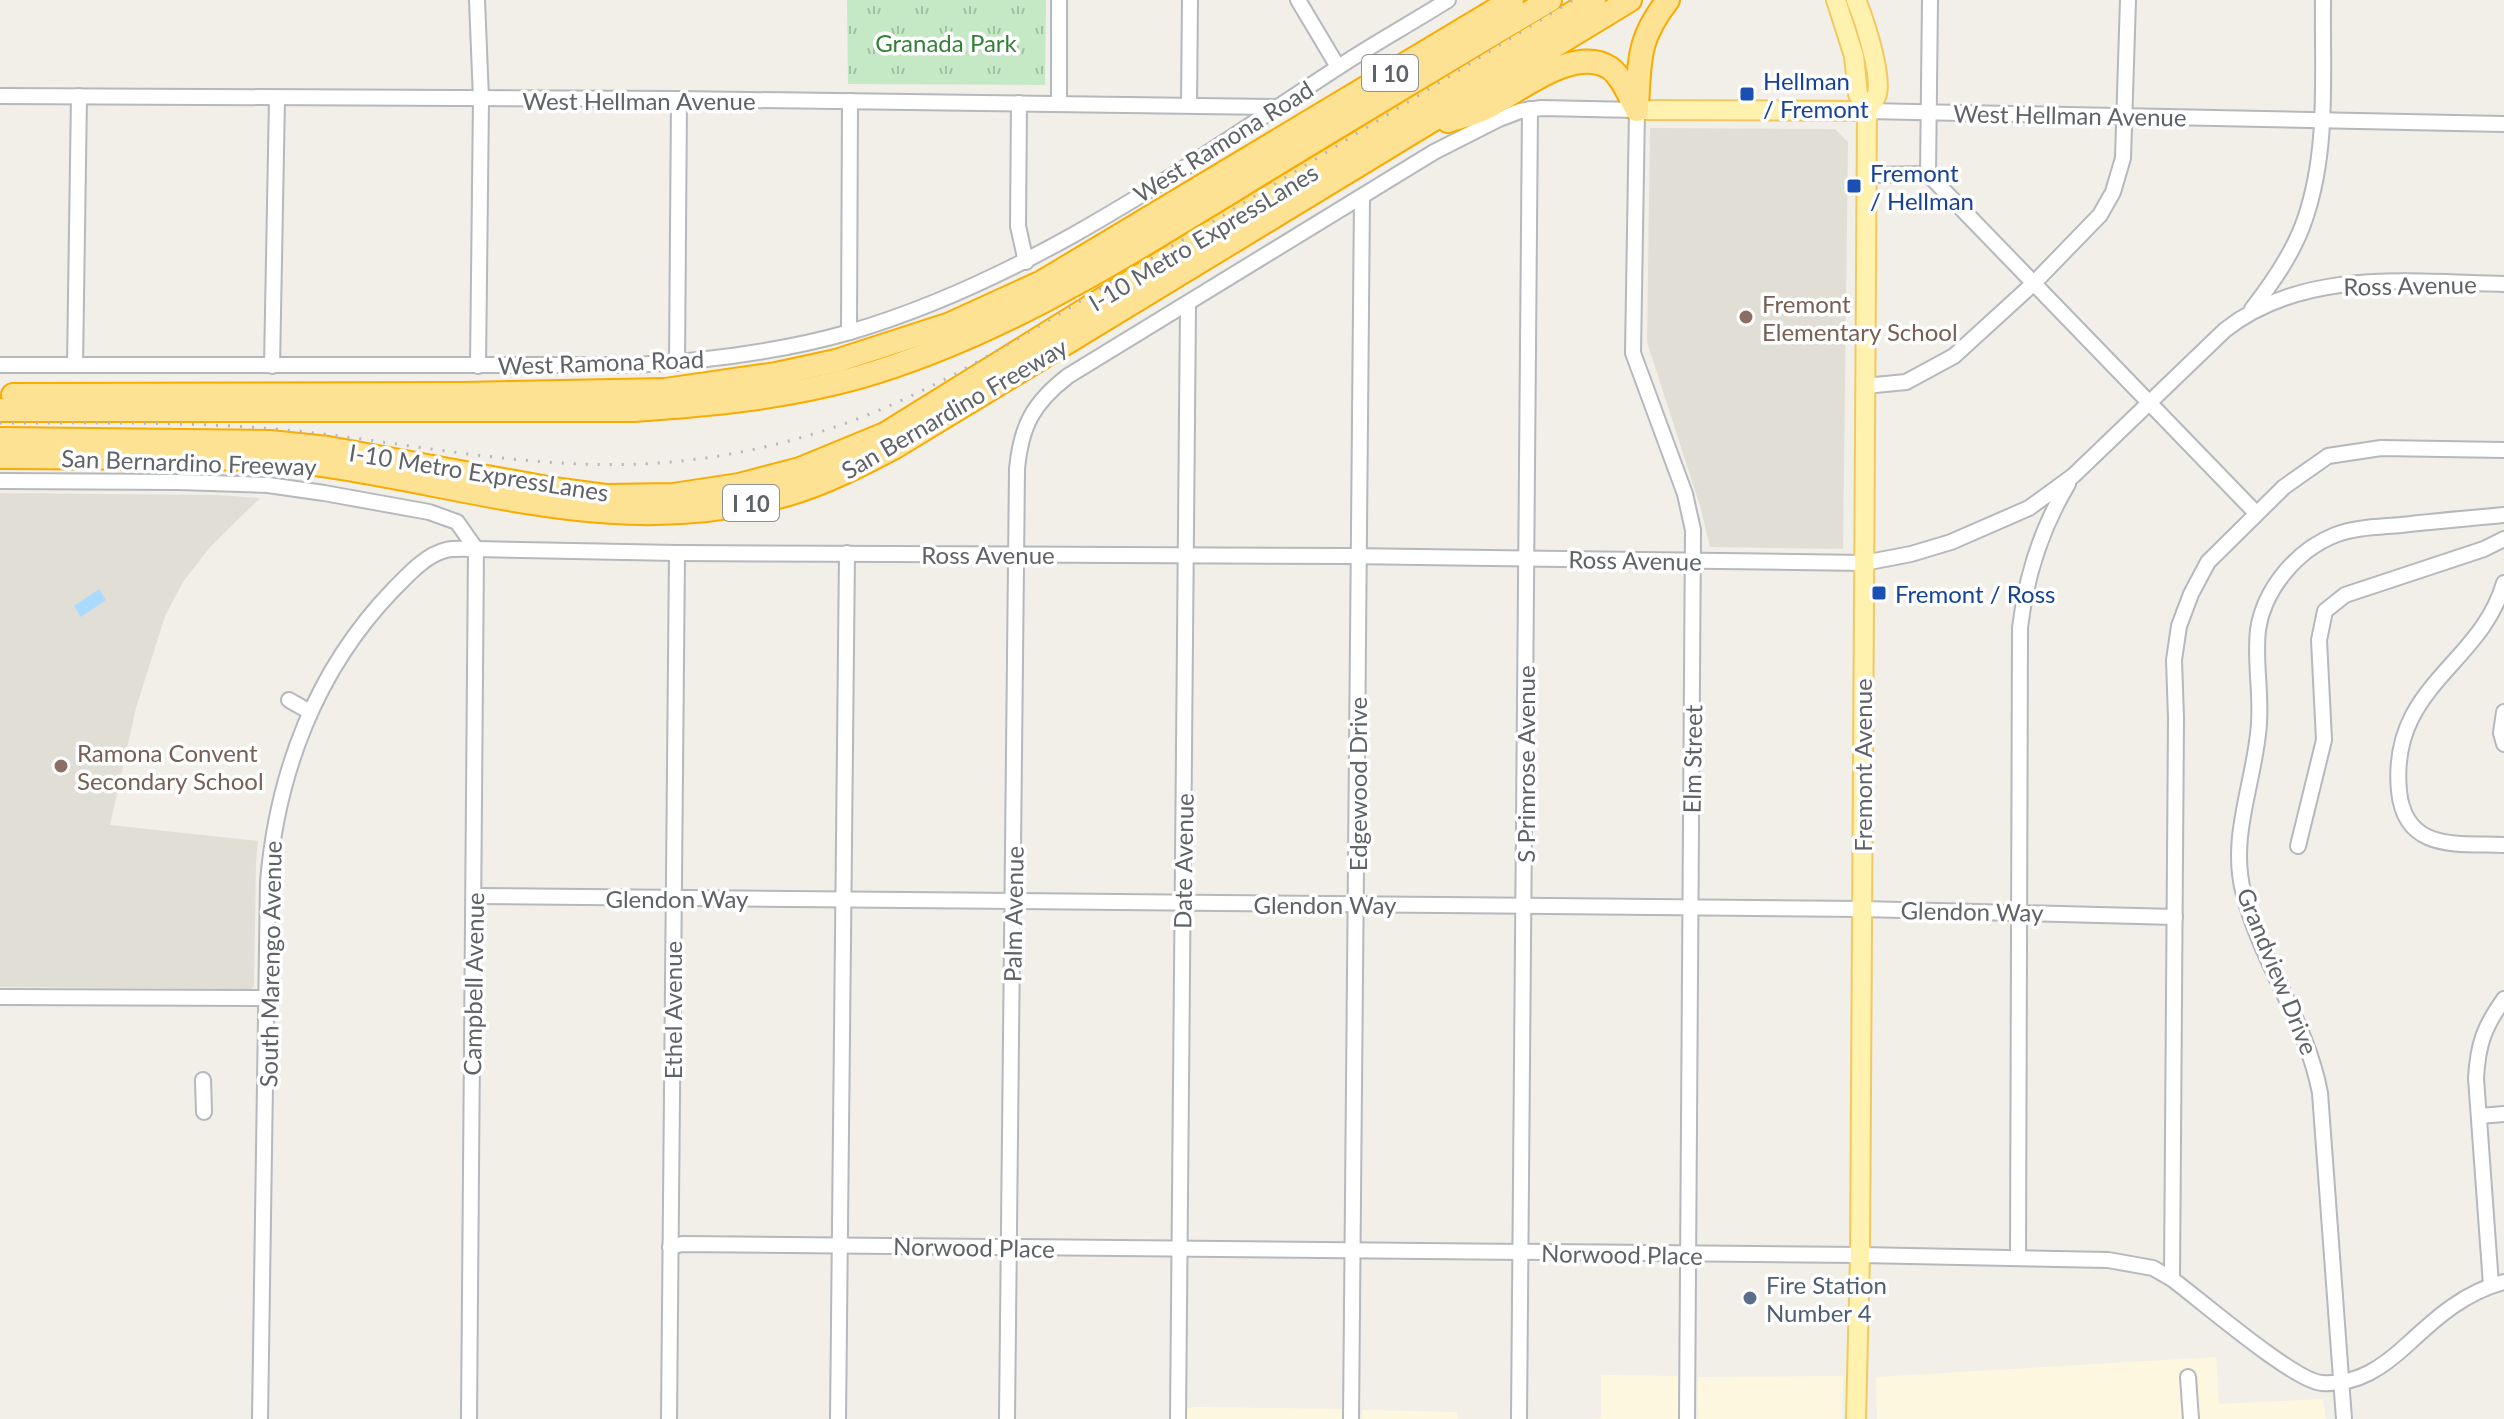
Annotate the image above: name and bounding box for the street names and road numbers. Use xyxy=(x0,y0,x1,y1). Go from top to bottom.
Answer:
road number: I 10 xyxy=(1362,55,1418,91)
street label: West Ramona Road xyxy=(1128,74,1318,208)
street label: West Hellman Avenue xyxy=(522,86,756,115)
street label: West Hellman Avenue xyxy=(1953,98,2187,132)
street label: I-10 Metro ExpressLanes xyxy=(1083,157,1323,317)
street label: Ross Avenue xyxy=(2343,269,2477,301)
street label: San Bernardino Freeway xyxy=(836,331,1073,484)
street label: West Ramona Road xyxy=(497,344,705,380)
street label: I-10 Metro ExpressLanes xyxy=(347,437,611,507)
street label: San Bernardino Freeway xyxy=(61,443,318,481)
road number: I 10 xyxy=(723,485,779,521)
street label: Ross Avenue xyxy=(921,540,1055,569)
street label: Ross Avenue xyxy=(1568,544,1702,576)
street label: S Primrose Avenue xyxy=(1511,665,1540,863)
street label: Fremont Avenue xyxy=(1848,678,1877,852)
street label: Edgewood Drive xyxy=(1343,697,1372,871)
street label: Elm Street xyxy=(1677,704,1707,813)
street label: Date Avenue xyxy=(1167,793,1199,929)
street label: South Marengo Avenue xyxy=(253,840,287,1088)
street label: Palm Avenue xyxy=(997,846,1029,982)
street label: Grandview Drive xyxy=(2231,883,2325,1059)
street label: Glendon Way xyxy=(606,884,749,913)
street label: Glendon Way xyxy=(1254,890,1397,919)
street label: Campbell Avenue xyxy=(457,892,489,1076)
street label: Glendon Way xyxy=(1900,895,2044,927)
street label: Ethel Avenue xyxy=(658,941,687,1079)
street label: Norwood Place xyxy=(893,1231,1055,1263)
street label: Norwood Place xyxy=(1541,1238,1703,1270)

